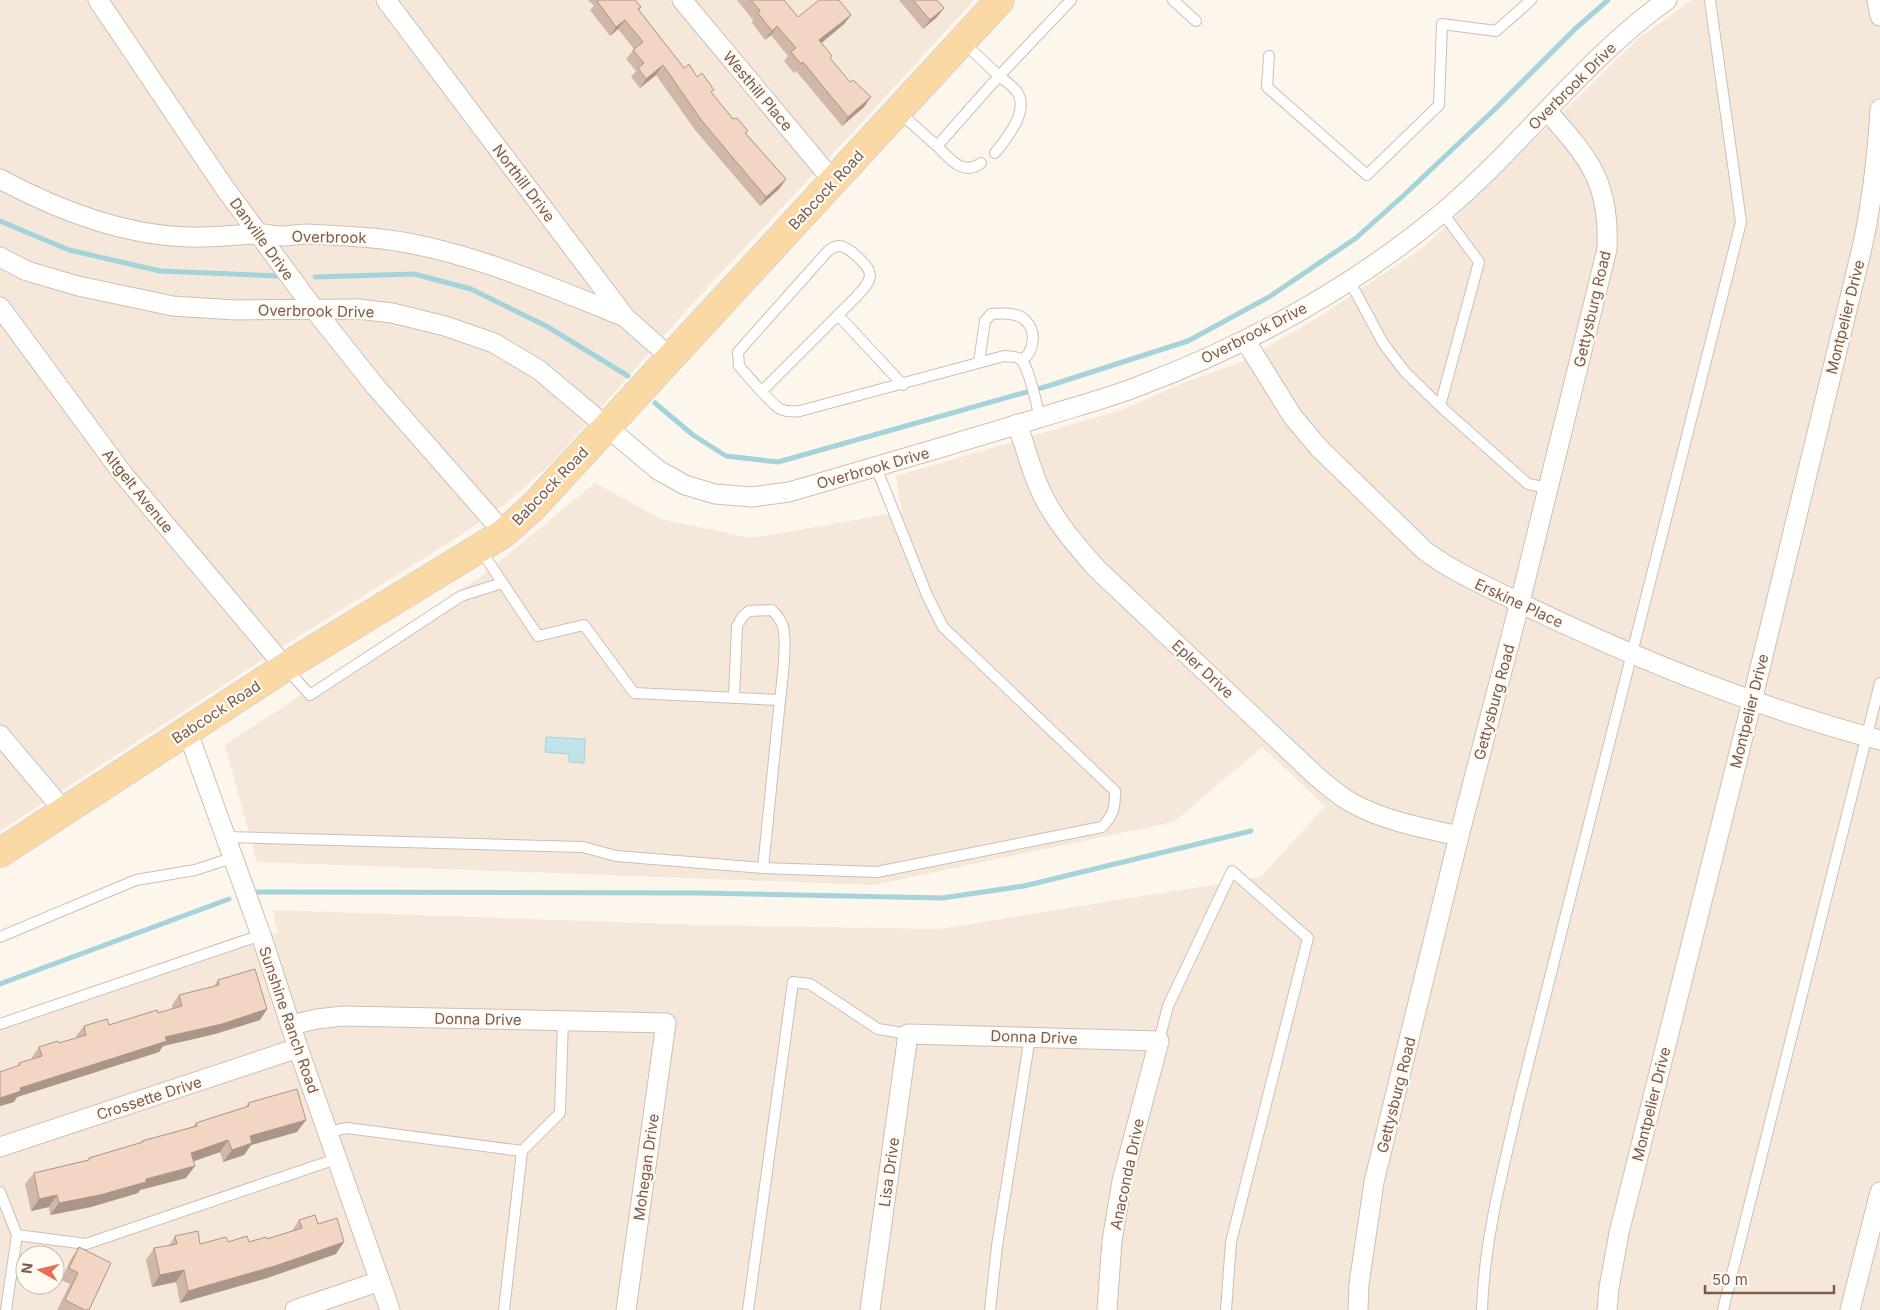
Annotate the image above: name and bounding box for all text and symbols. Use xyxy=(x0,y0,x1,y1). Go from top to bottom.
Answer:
street label: Overbrook Drive xyxy=(1524,38,1620,134)
street label: Westhill Place xyxy=(719,47,797,135)
street label: Northill Drive xyxy=(489,140,559,226)
street label: Babcock Road xyxy=(784,146,868,234)
street label: Danville Drive xyxy=(226,194,298,284)
street label: Overbrook xyxy=(291,227,367,247)
street label: Gettysburg Road xyxy=(1569,249,1615,369)
street label: Montpelier Drive xyxy=(1822,258,1868,376)
street label: Overbrook Drive xyxy=(1198,298,1310,368)
street label: Overbrook Drive xyxy=(258,300,374,322)
street label: Babcock Road xyxy=(508,443,592,529)
street label: Overbrook Drive xyxy=(814,443,932,493)
street label: Altgelt Avenue xyxy=(98,445,178,537)
street label: Erskine Place xyxy=(1472,574,1566,632)
street label: Epler Drive xyxy=(1168,636,1238,702)
street label: Gettysburg Road xyxy=(1469,642,1519,762)
street label: Montpelier Drive xyxy=(1726,652,1772,770)
street label: Babcock Road xyxy=(168,676,264,748)
street label: Sunshine Ranch Road xyxy=(255,944,323,1096)
street label: Donna Drive xyxy=(434,1009,522,1029)
street label: Donna Drive xyxy=(990,1026,1078,1048)
street label: Gettysburg Road xyxy=(1372,1035,1420,1155)
street label: Montpelier Drive xyxy=(1628,1045,1674,1163)
street label: Crossette Drive xyxy=(94,1072,204,1124)
street label: Mohegan Drive xyxy=(629,1112,663,1222)
street label: Anaconda Drive xyxy=(1106,1117,1148,1231)
street label: Lisa Drive xyxy=(875,1136,903,1208)
north arrow xyxy=(15,1245,65,1295)
text: N xyxy=(17,1262,36,1275)
scale bar xyxy=(1705,1262,1834,1294)
text: 50 m xyxy=(1712,1270,1748,1289)

